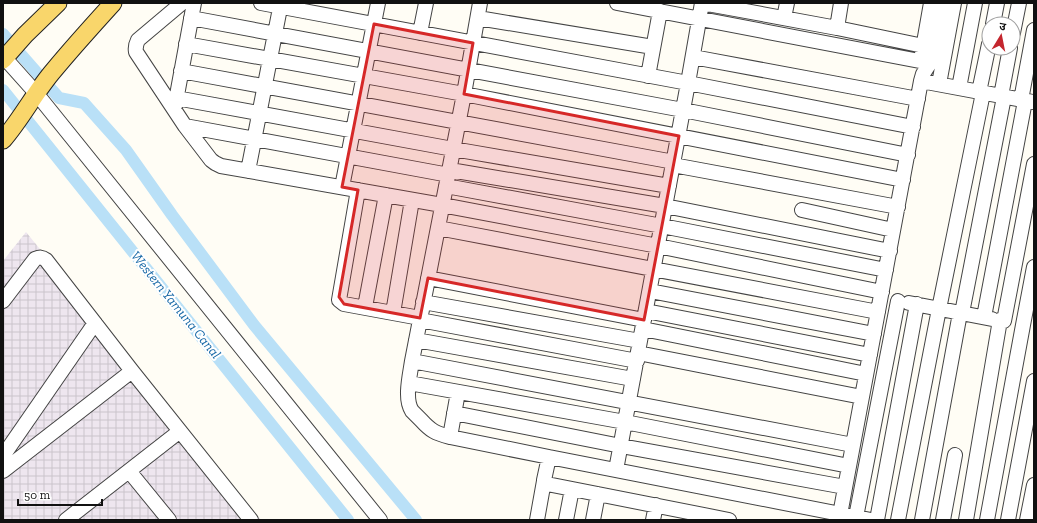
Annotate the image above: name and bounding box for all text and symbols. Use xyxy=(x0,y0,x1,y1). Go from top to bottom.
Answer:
north arrow xyxy=(981,16,1021,56)
text: उ xyxy=(998,20,1008,34)
water label: Western Yamuna Canal xyxy=(127,248,225,362)
scale bar xyxy=(18,481,102,507)
text: 50 m xyxy=(24,488,51,502)

